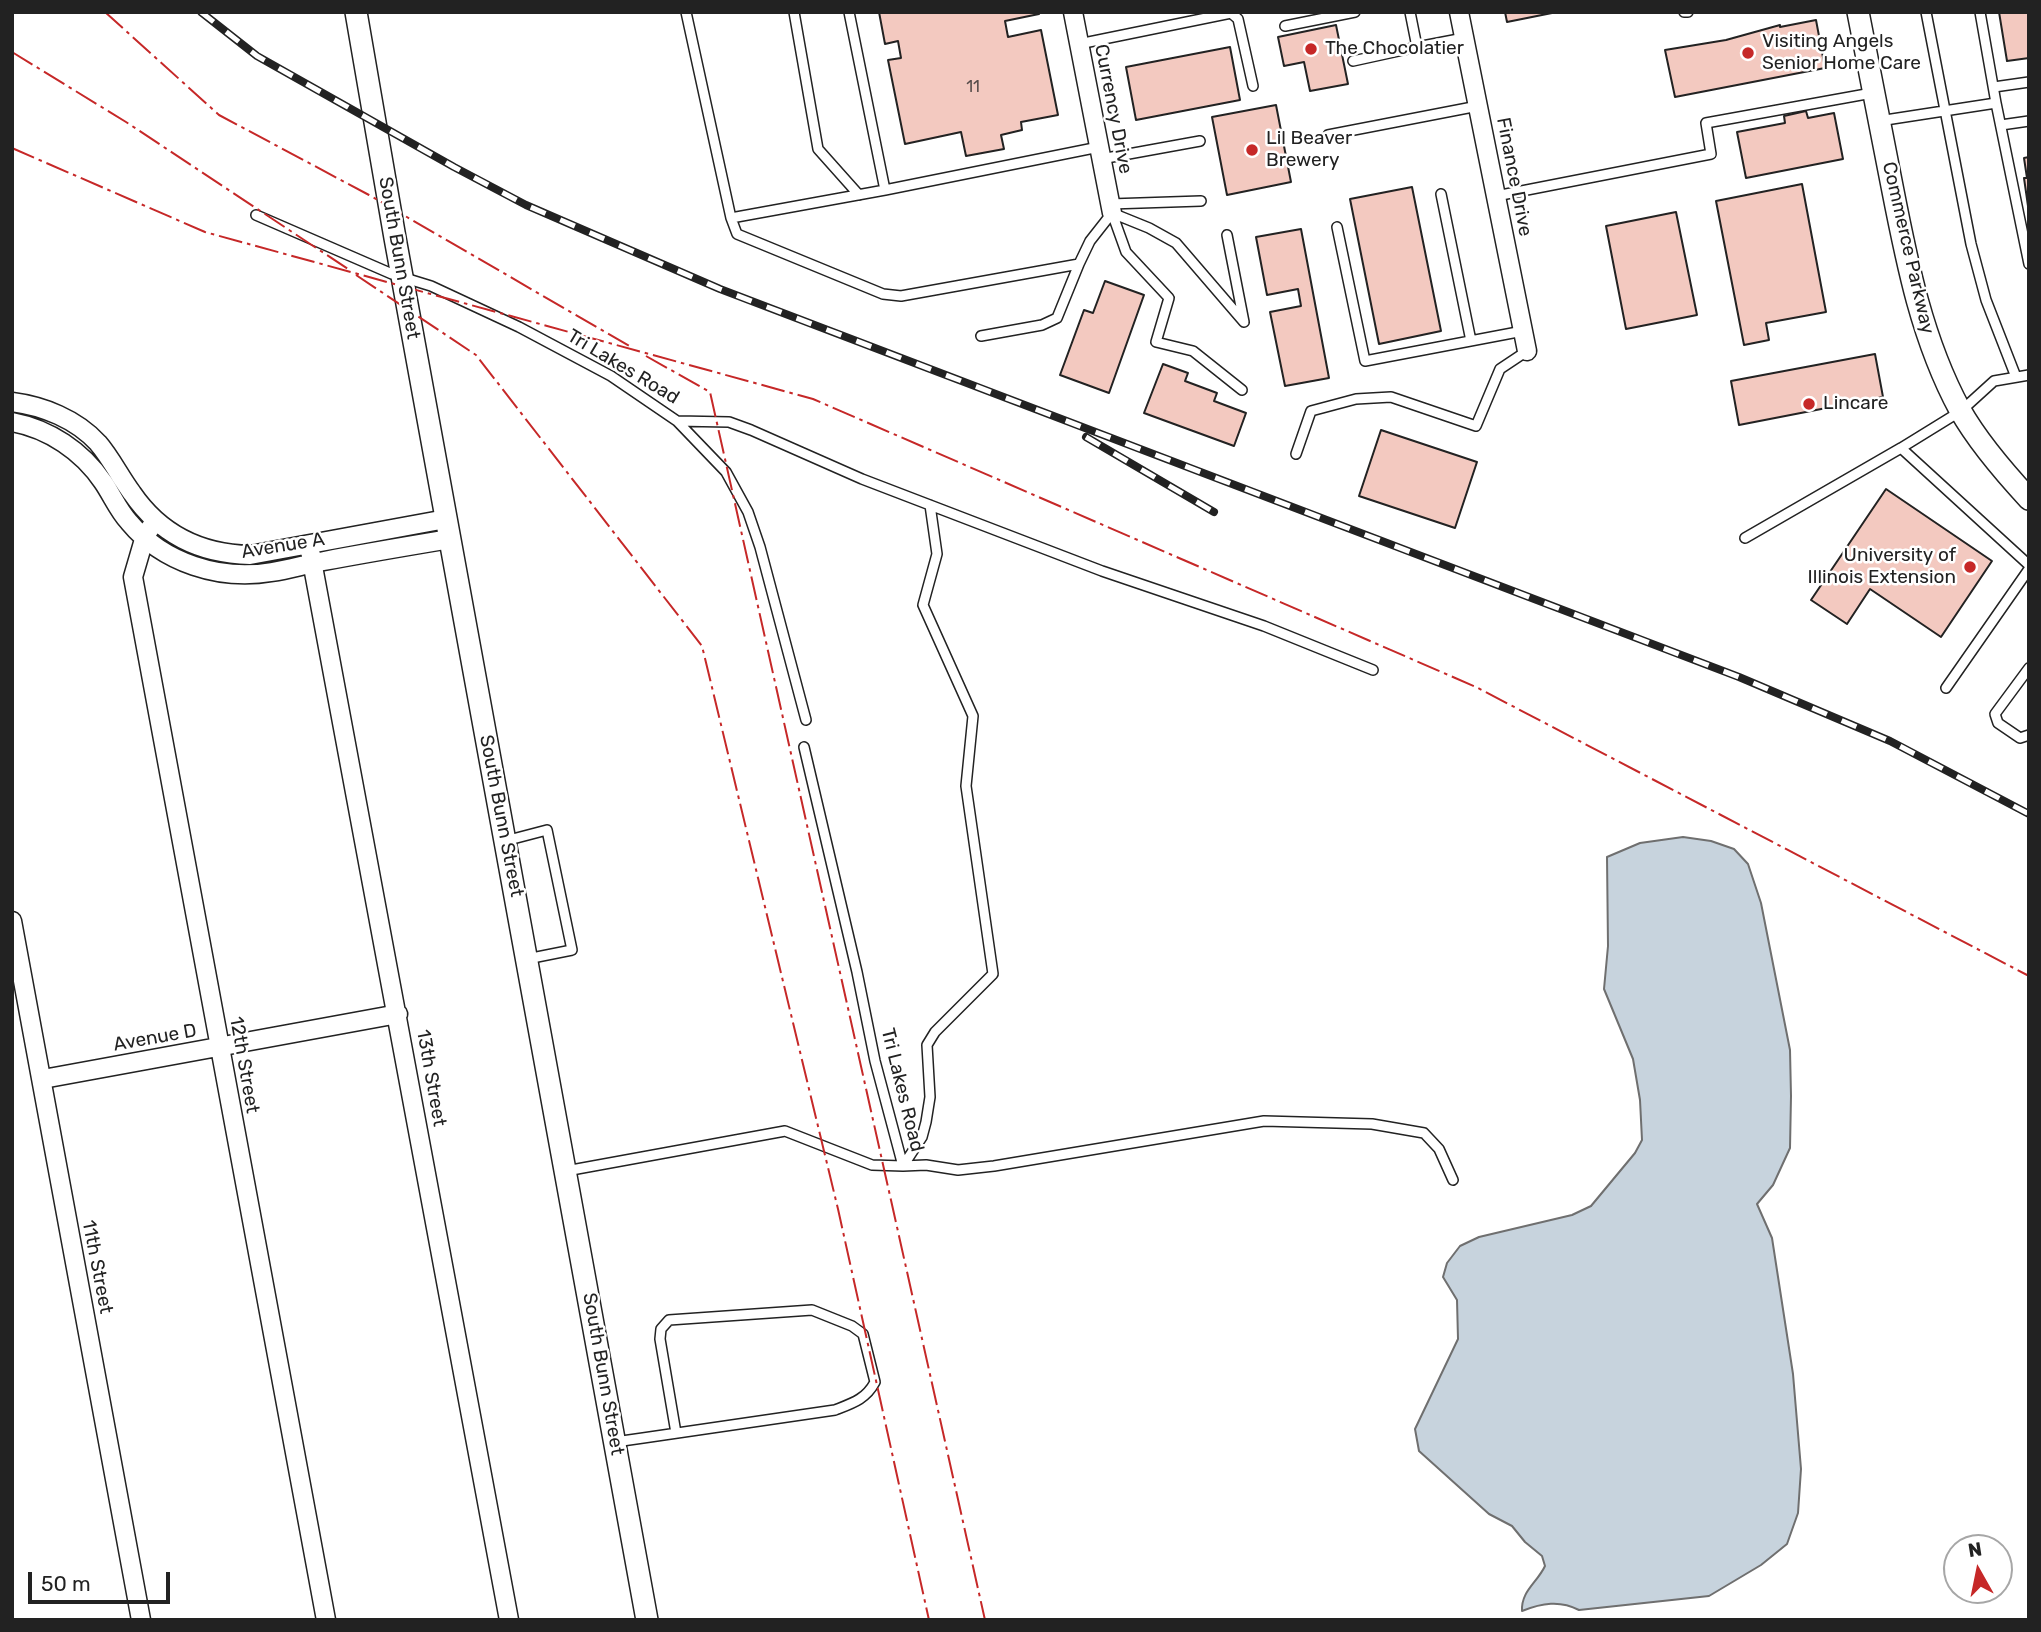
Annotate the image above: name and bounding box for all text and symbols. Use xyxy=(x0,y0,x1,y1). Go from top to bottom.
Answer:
place label: Visiting Angels Senior Home Care xyxy=(1762,31,1921,75)
place label: The Chocolatier xyxy=(1325,38,1464,60)
marker: The Chocolatier xyxy=(1303,41,1319,57)
street label: Currency Drive xyxy=(1089,42,1137,176)
marker: Visiting Angels Senior Home Care xyxy=(1740,45,1756,61)
house number: 11 xyxy=(966,77,980,97)
street label: Finance Drive xyxy=(1491,116,1537,238)
place label: Lil Beaver Brewery xyxy=(1266,128,1352,172)
marker: Lil Beaver Brewery xyxy=(1244,142,1260,158)
street label: Commerce Parkway xyxy=(1877,160,1939,336)
street label: South Bunn Street xyxy=(373,175,425,341)
street label: Tri Lakes Road xyxy=(563,325,683,409)
place label: Lincare xyxy=(1823,393,1888,415)
marker: Lincare xyxy=(1801,396,1817,412)
street label: Avenue A xyxy=(240,528,326,564)
place label: University of Illinois Extension xyxy=(1808,545,1956,589)
marker: University of Illinois Extension xyxy=(1962,559,1978,575)
street label: South Bunn Street xyxy=(474,733,528,899)
street label: 12th Street xyxy=(224,1015,264,1115)
street label: Avenue D xyxy=(112,1019,198,1057)
street label: Tri Lakes Road xyxy=(876,1026,928,1154)
street label: 13th Street xyxy=(411,1028,451,1128)
street label: 11th Street xyxy=(77,1218,117,1316)
street label: South Bunn Street xyxy=(577,1291,629,1457)
north arrow xyxy=(1943,1534,2013,1604)
text: N xyxy=(1966,1537,1983,1562)
scale bar xyxy=(32,1558,173,1602)
text: 50 m xyxy=(41,1571,91,1596)

